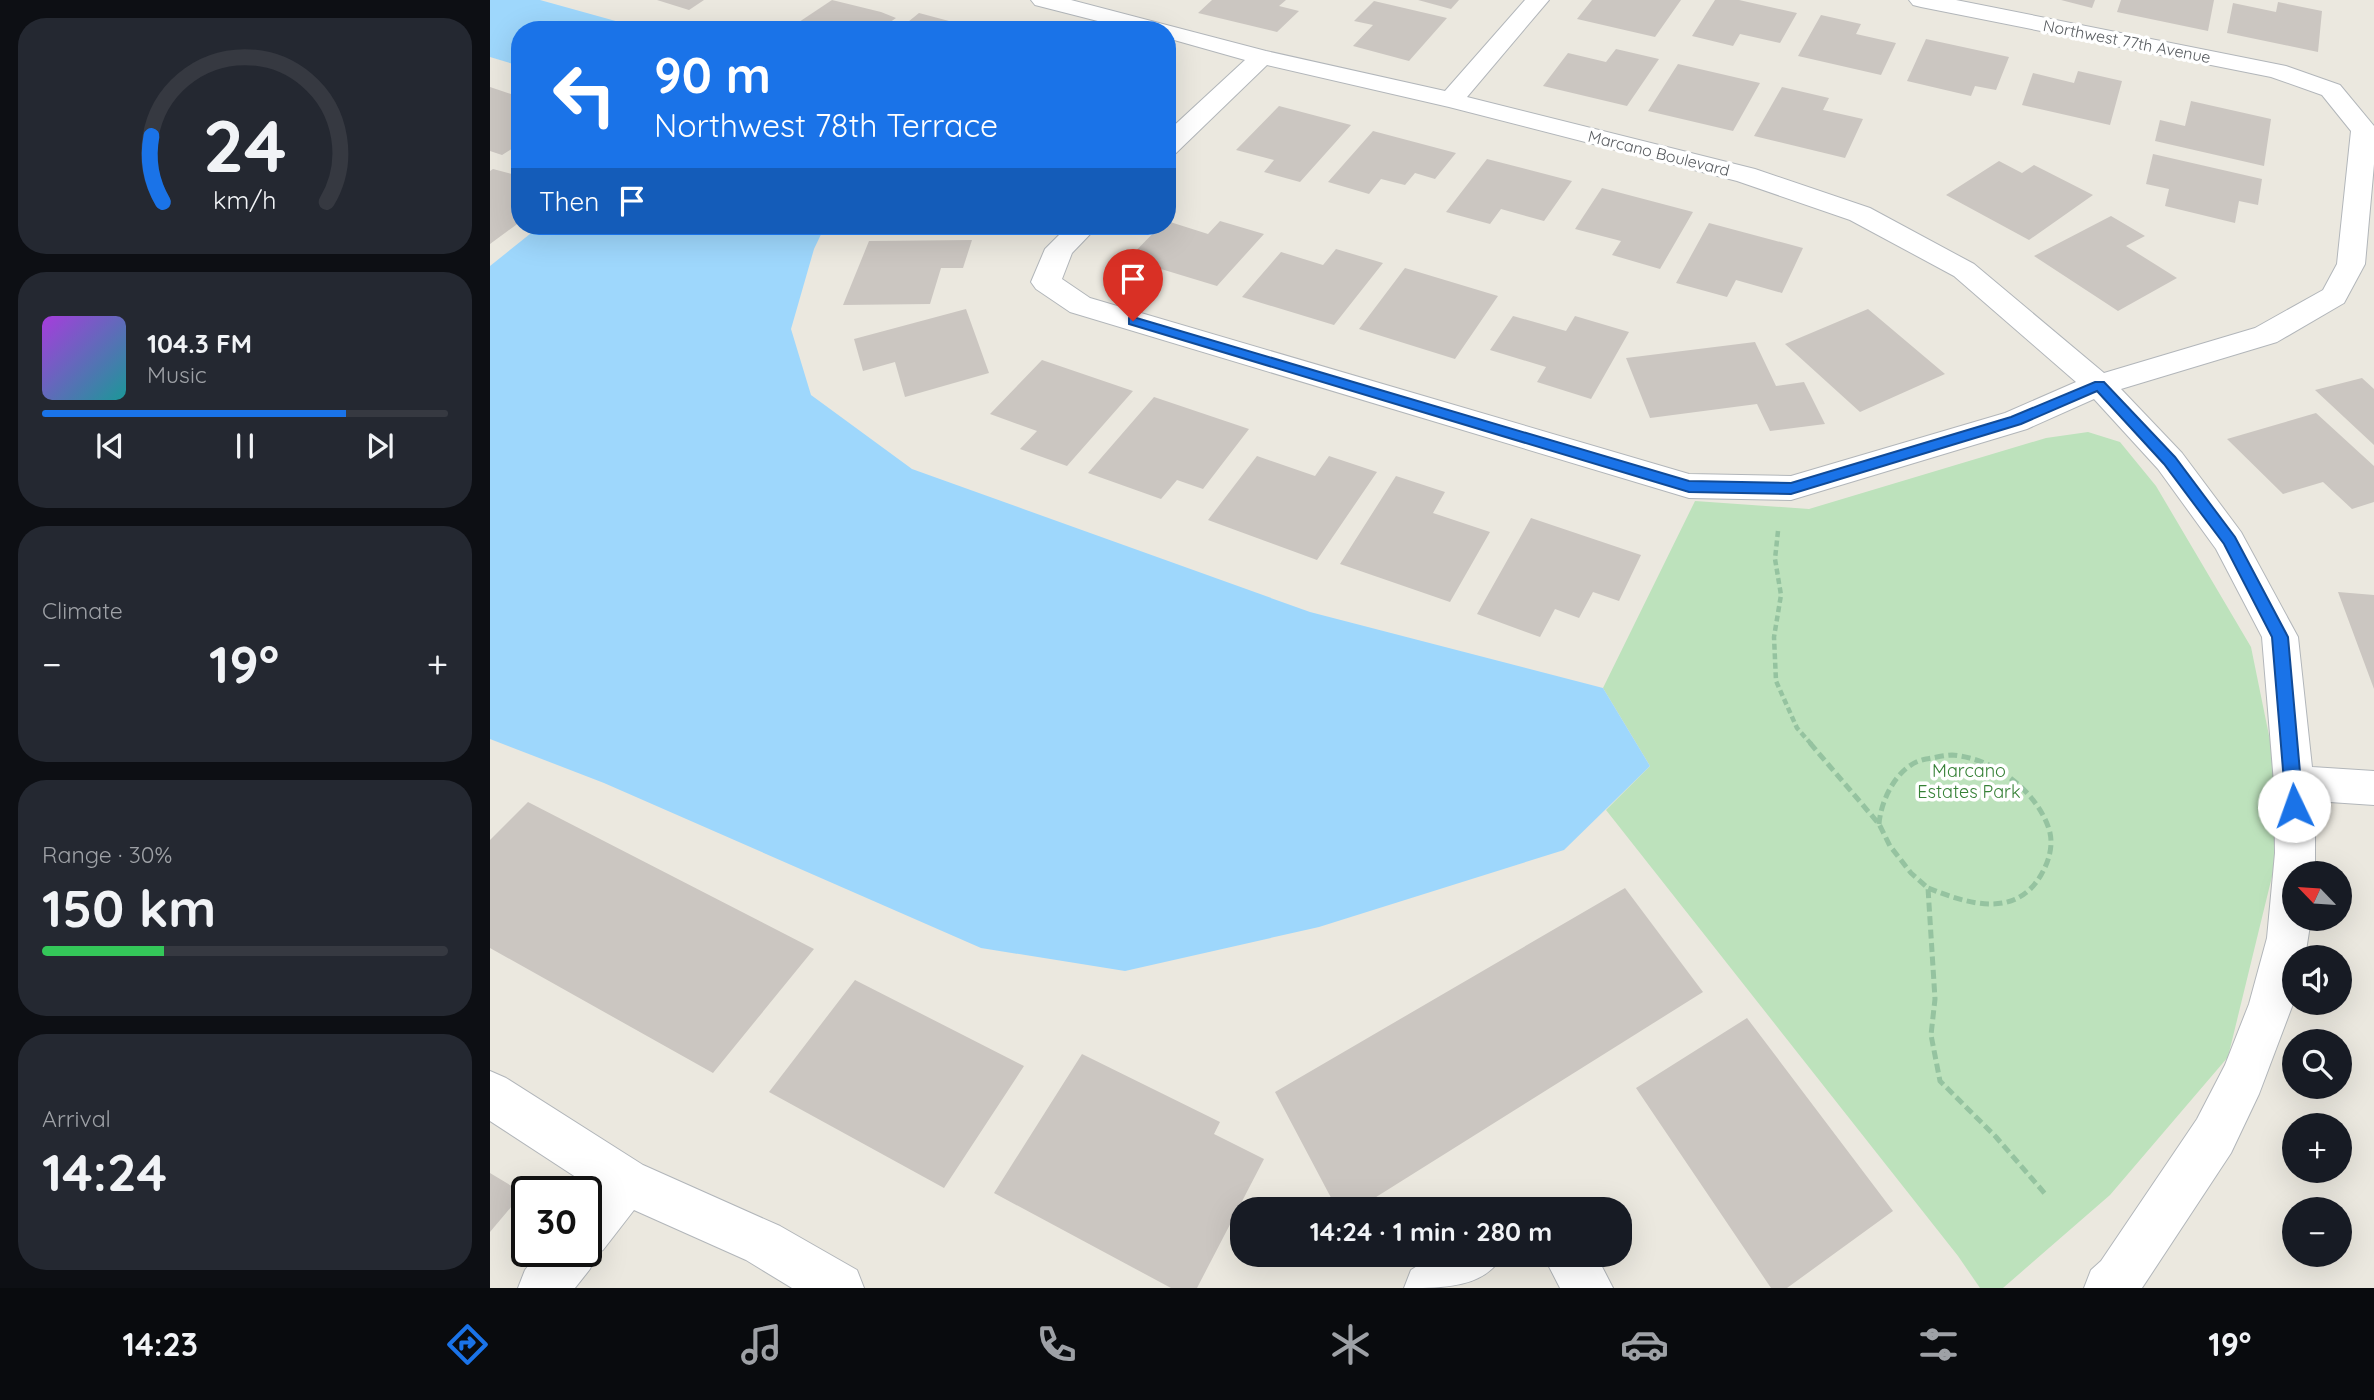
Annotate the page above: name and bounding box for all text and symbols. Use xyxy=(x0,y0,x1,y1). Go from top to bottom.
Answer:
street label: Northwest 77th Avenue xyxy=(2041,15,2213,67)
text: 90 m xyxy=(654,44,771,105)
icon: left xyxy=(539,49,630,140)
text: 24 xyxy=(203,99,287,190)
text: Northwest 78th Terrace xyxy=(654,105,998,145)
street label: Marcano Boulevard xyxy=(1586,126,1732,180)
icon: arrive xyxy=(613,182,651,220)
text: km/h xyxy=(213,184,277,215)
text: Then xyxy=(539,185,599,218)
pin xyxy=(1103,249,1163,321)
icon: arrive xyxy=(1114,260,1152,298)
text: 104.3 FM xyxy=(147,327,252,360)
text: Music xyxy=(147,360,207,389)
icon: previous xyxy=(91,427,129,465)
icon: pause xyxy=(226,427,264,465)
icon: next xyxy=(361,427,399,465)
text: Climate xyxy=(42,596,123,625)
text: 19° xyxy=(209,631,279,696)
text: − xyxy=(42,640,62,688)
text: + xyxy=(427,640,448,688)
park label: Marcano Estates Park xyxy=(1917,759,2021,803)
position arrow xyxy=(2257,769,2331,843)
text: Range · 30% xyxy=(42,840,172,869)
north arrow xyxy=(2282,861,2352,931)
map controls xyxy=(2282,861,2352,1267)
text: 150 km xyxy=(42,875,216,940)
button: sound xyxy=(2282,945,2352,1015)
button: search xyxy=(2282,1029,2352,1099)
text: Arrival xyxy=(42,1104,111,1133)
button: + xyxy=(2282,1113,2352,1183)
text: 14:24 xyxy=(42,1139,167,1204)
speed limit sign: 30 xyxy=(511,1176,602,1267)
button: − xyxy=(2282,1197,2352,1267)
text: 14:24 · 1 min · 280 m xyxy=(1310,1215,1552,1248)
icon: directions xyxy=(443,1320,492,1369)
icon: music xyxy=(737,1320,786,1369)
icon: phone xyxy=(1032,1320,1081,1369)
icon: climate xyxy=(1326,1320,1375,1369)
icon: car xyxy=(1620,1320,1669,1369)
icon: filters xyxy=(1914,1320,1963,1369)
text: 14:23 xyxy=(123,1324,198,1364)
text: 19° xyxy=(2208,1324,2251,1364)

